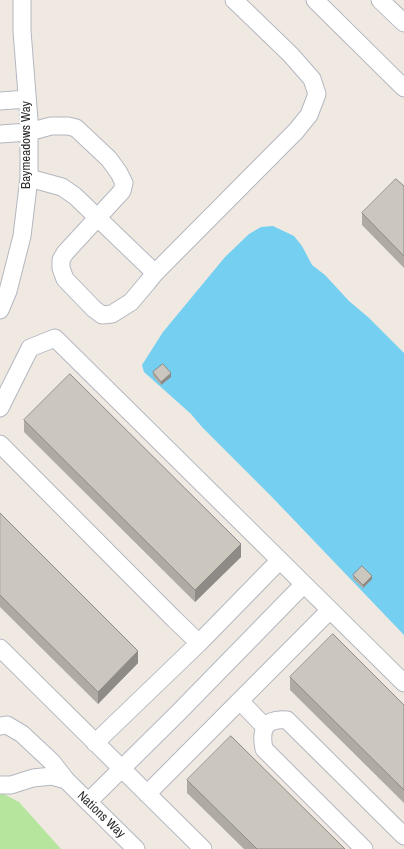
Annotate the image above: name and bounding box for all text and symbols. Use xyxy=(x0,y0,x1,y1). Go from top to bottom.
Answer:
street label: Baymeadows Way xyxy=(19,101,35,189)
street label: Nations Way xyxy=(74,788,128,842)

